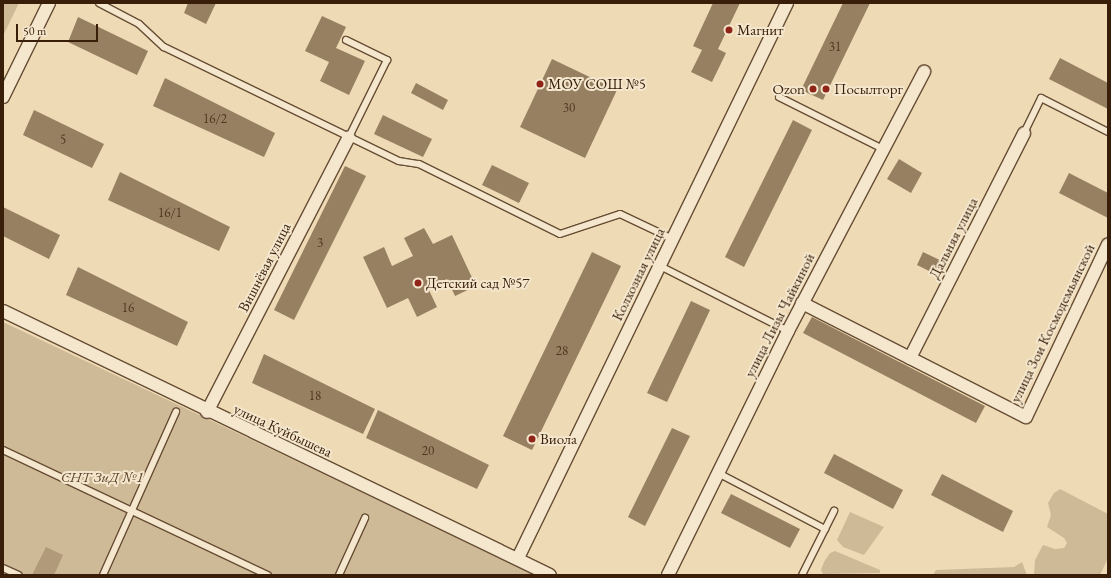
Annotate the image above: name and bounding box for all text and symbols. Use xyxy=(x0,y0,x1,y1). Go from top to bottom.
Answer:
scale bar xyxy=(18,16,100,42)
place label: Магнит xyxy=(737,21,783,39)
text: 50 m xyxy=(23,23,46,39)
marker: Магнит xyxy=(724,25,734,35)
house number: 31 xyxy=(829,39,841,55)
place label: МОУ СОШ №5 xyxy=(548,75,646,93)
marker: МОУ СОШ №5 xyxy=(535,79,545,89)
place label: Ozon xyxy=(773,80,805,98)
place label: Посылторг xyxy=(834,80,903,98)
marker: Ozon xyxy=(808,84,818,94)
marker: Посылторг xyxy=(821,84,831,94)
house number: 30 xyxy=(563,100,575,116)
house number: 16/2 xyxy=(203,111,227,127)
house number: 5 xyxy=(60,132,66,148)
street label: Дальняя улица xyxy=(925,194,981,282)
house number: 16/1 xyxy=(158,205,182,221)
street label: Вишнёвая улица xyxy=(234,219,294,315)
street label: Колхозная улица xyxy=(608,224,668,324)
house number: 3 xyxy=(317,235,323,251)
street label: улица Зои Космодемьянской xyxy=(1006,241,1098,405)
street label: улица Лизы Чайкиной xyxy=(740,250,818,380)
place label: Детский сад №57 xyxy=(426,274,530,292)
marker: Детский сад №57 xyxy=(413,278,423,288)
house number: 16 xyxy=(122,300,134,316)
house number: 28 xyxy=(556,343,568,359)
house number: 18 xyxy=(309,388,321,404)
street label: улица Куйбышева xyxy=(231,399,335,461)
place label: Виола xyxy=(540,430,577,448)
marker: Виола xyxy=(527,434,537,444)
house number: 20 xyxy=(422,443,434,459)
park label: СНТ ЗиД №1 xyxy=(61,468,143,486)

